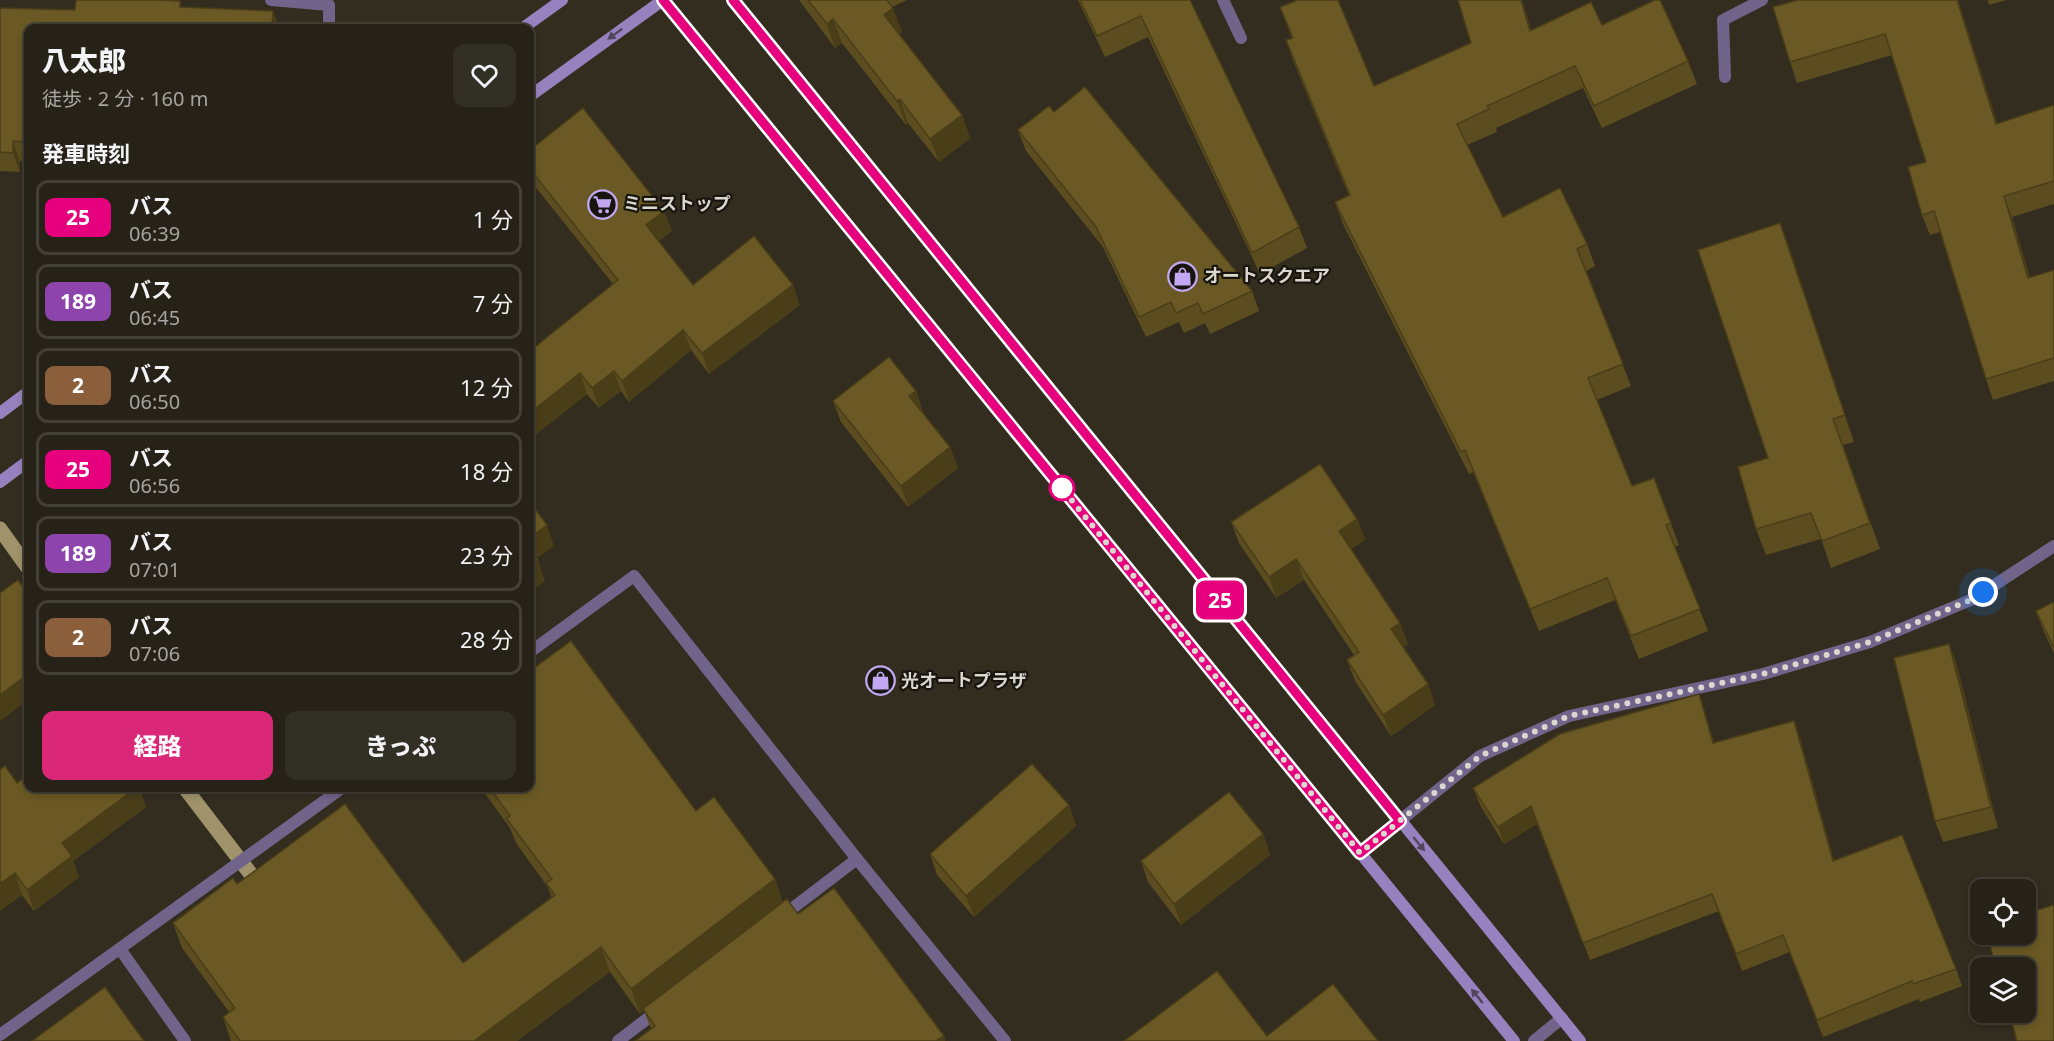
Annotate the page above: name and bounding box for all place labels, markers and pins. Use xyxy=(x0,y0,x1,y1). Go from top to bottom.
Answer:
supermarket icon: ミニストップ xyxy=(586,188,618,220)
place label: ミニストップ xyxy=(623,191,731,215)
shop icon: オートスクエア xyxy=(1167,260,1199,292)
place label: オートスクエア xyxy=(1204,263,1330,287)
unlabelled marker xyxy=(1049,475,1075,501)
shop icon: 光オートプラザ xyxy=(864,665,896,697)
place label: 光オートプラザ xyxy=(901,668,1027,692)

